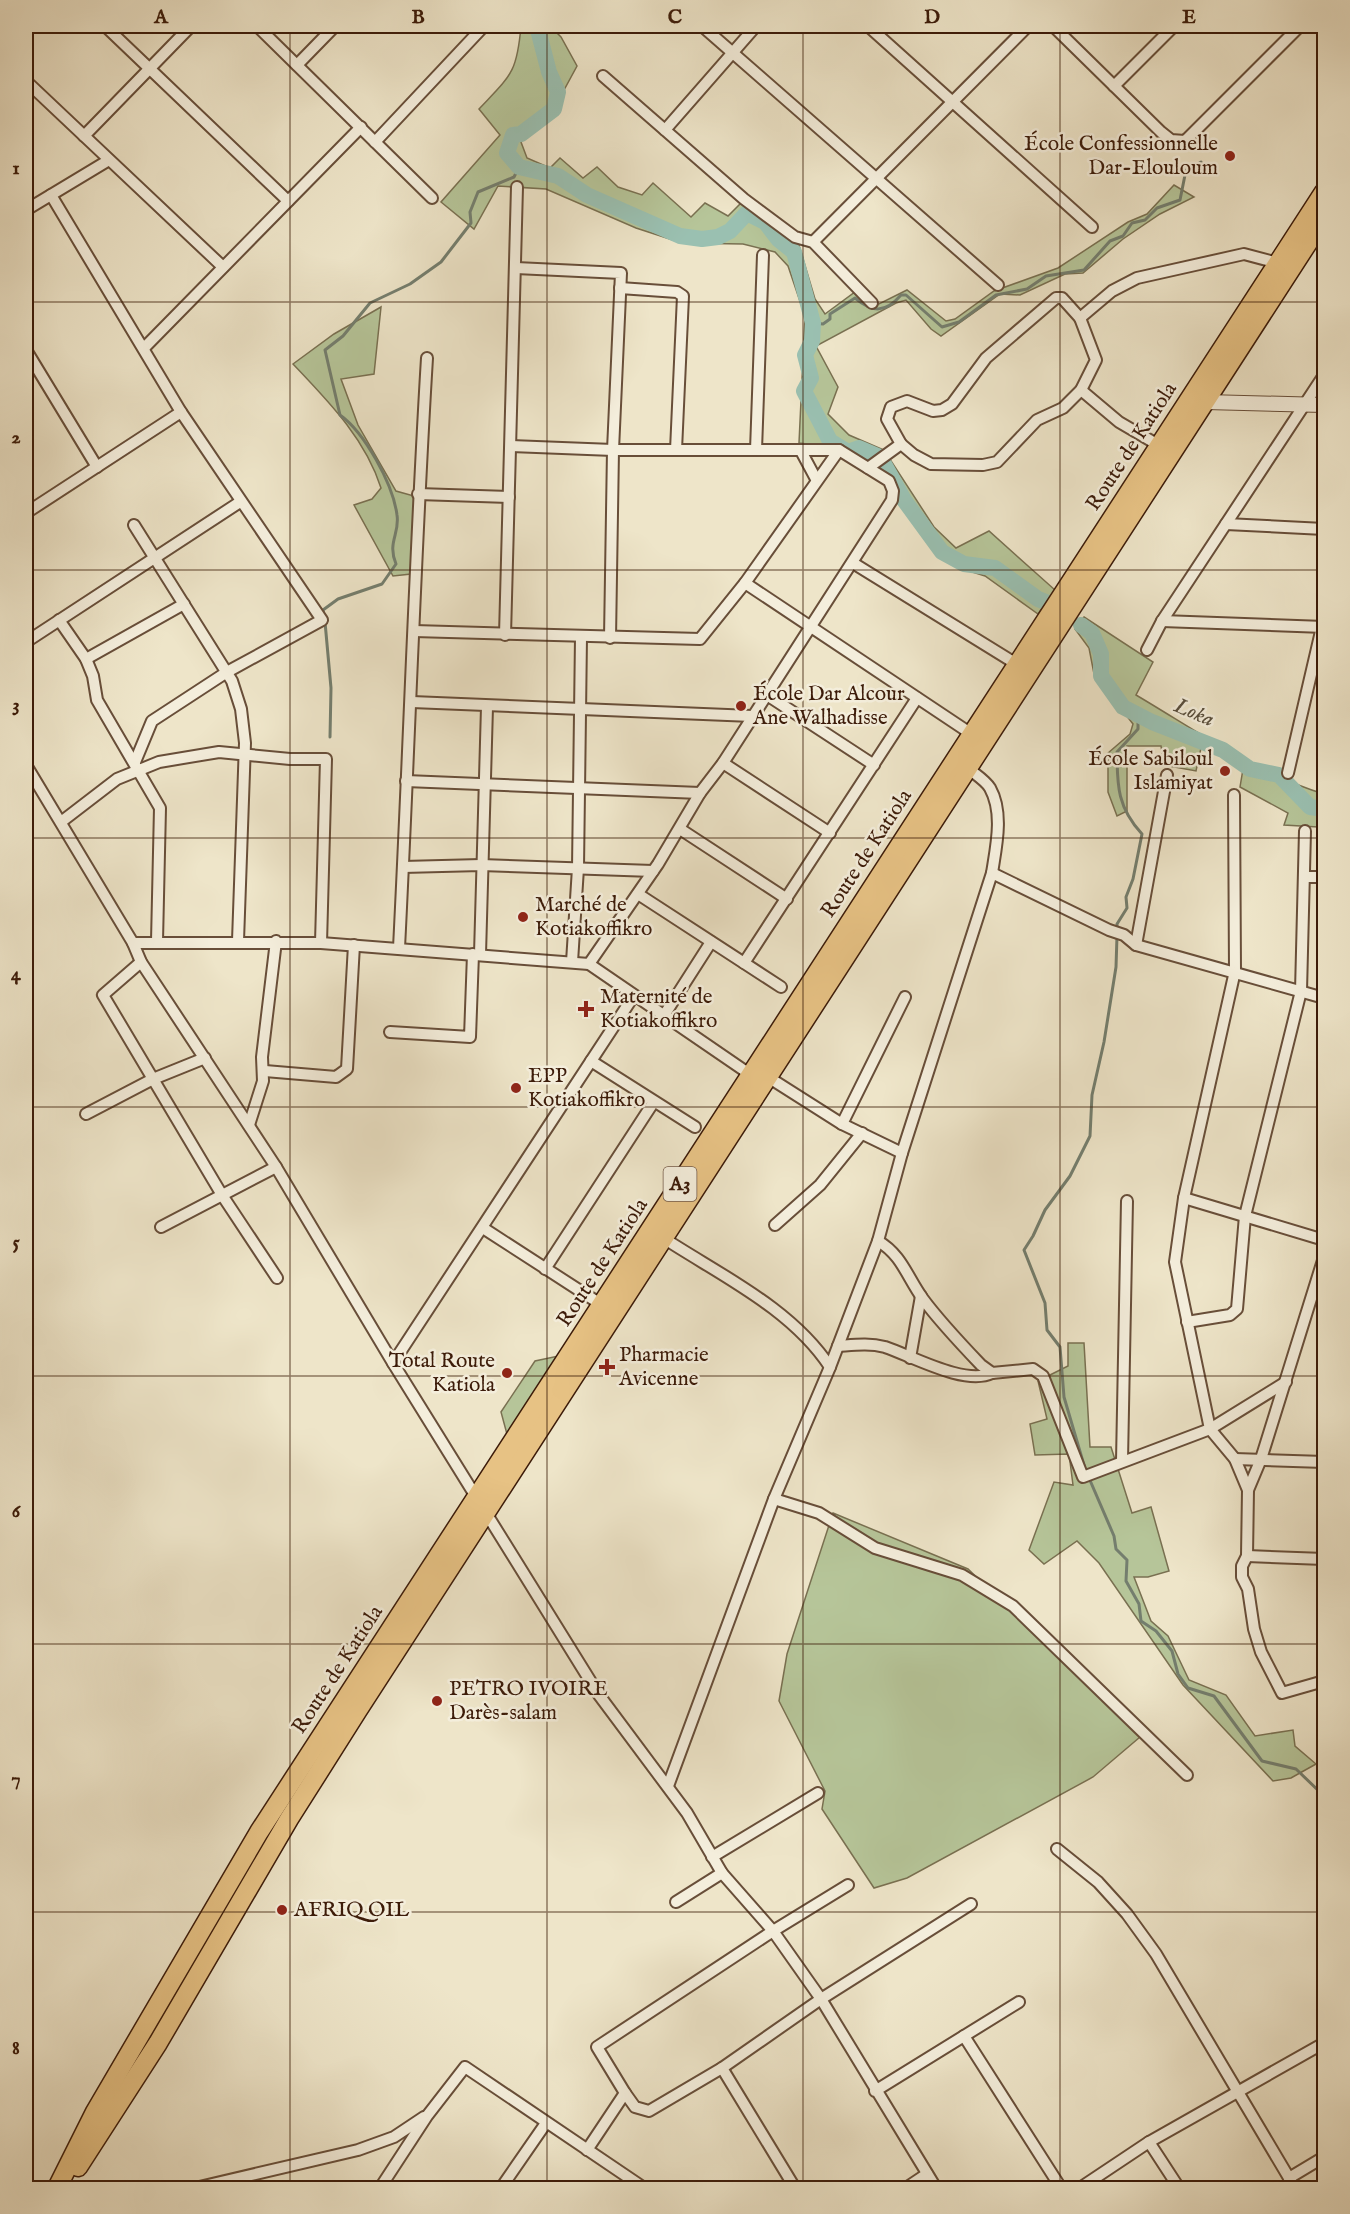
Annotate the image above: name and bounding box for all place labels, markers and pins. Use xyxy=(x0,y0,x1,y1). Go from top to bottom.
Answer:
place label: École Confessionnelle Dar-Elouloum xyxy=(1024,130,1218,182)
marker: École Confessionnelle Dar-Elouloum xyxy=(1223,149,1237,163)
place label: École Dar Alcour Ane Walhadisse xyxy=(752,680,905,732)
marker: École Dar Alcour Ane Walhadisse xyxy=(734,699,748,713)
place label: École Sabiloul Islamiyat xyxy=(1088,745,1213,797)
marker: École Sabiloul Islamiyat xyxy=(1218,764,1232,778)
place label: Marché de Kotiakoffikro xyxy=(535,892,652,943)
marker: Marché de Kotiakoffikro xyxy=(516,910,530,924)
place label: Maternité de Kotiakoffikro xyxy=(600,984,717,1035)
marker: Maternité de Kotiakoffikro xyxy=(577,1000,595,1018)
place label: EPP Kotiakoffikro xyxy=(528,1063,645,1114)
marker: EPP Kotiakoffikro xyxy=(509,1081,523,1095)
place label: Pharmacie Avicenne xyxy=(618,1342,709,1393)
place label: Total Route Katiola xyxy=(389,1348,496,1399)
marker: Pharmacie Avicenne xyxy=(600,1360,614,1374)
marker: Total Route Katiola xyxy=(500,1366,514,1380)
place label: PETRO IVOIRE Darès-salam xyxy=(449,1676,608,1727)
marker: PETRO IVOIRE Darès-salam xyxy=(430,1694,444,1708)
place label: AFRIQ OIL xyxy=(293,1897,409,1924)
marker: AFRIQ OIL xyxy=(275,1903,289,1917)

